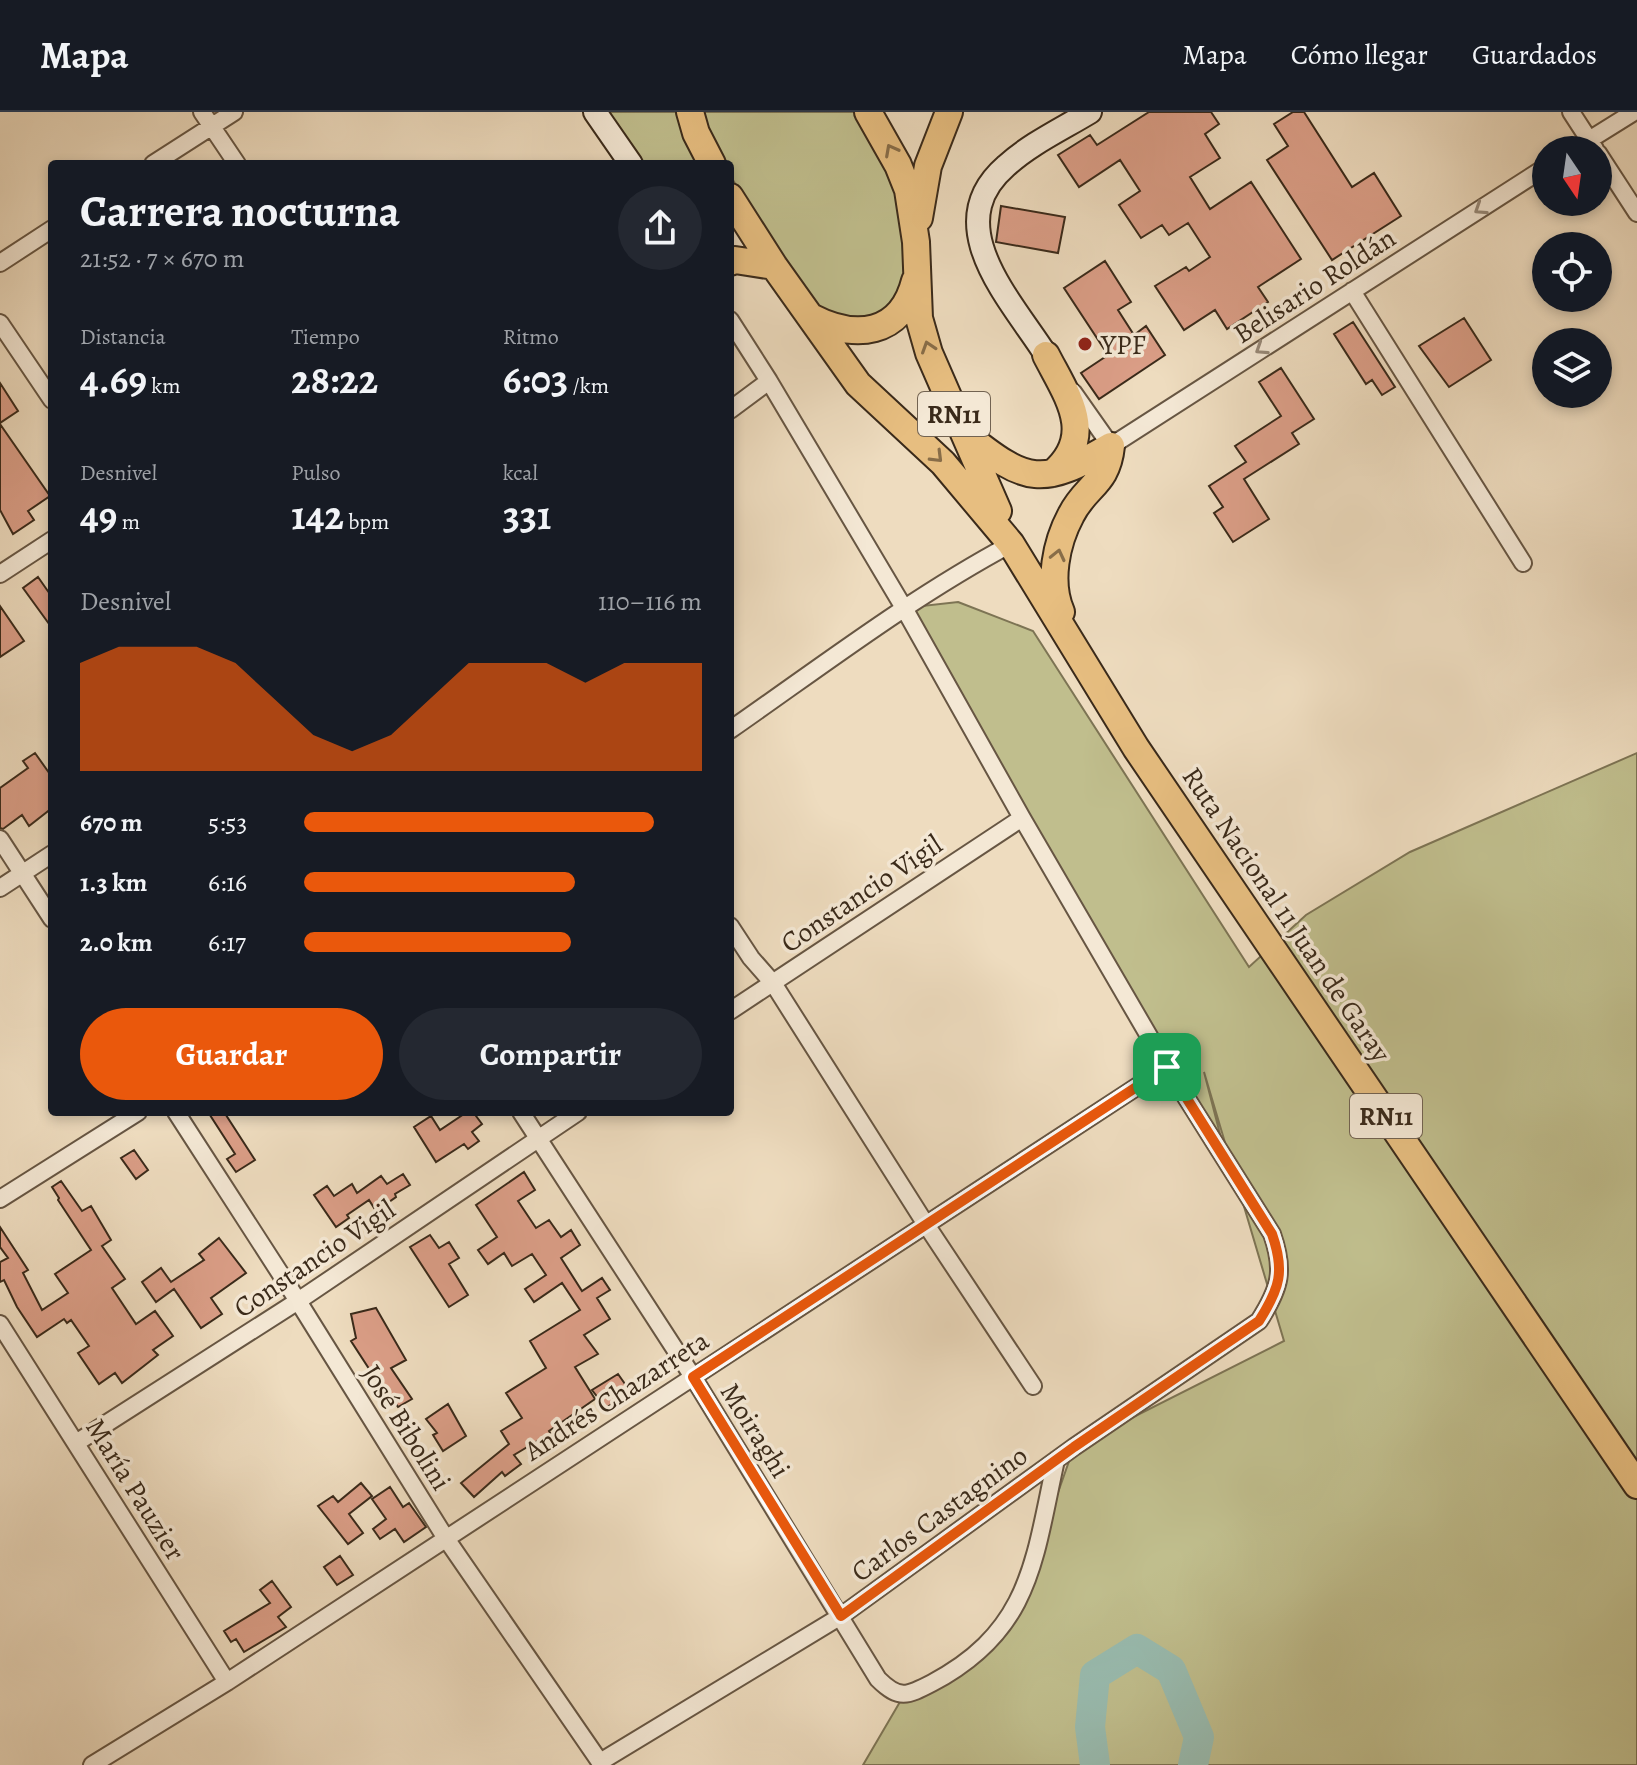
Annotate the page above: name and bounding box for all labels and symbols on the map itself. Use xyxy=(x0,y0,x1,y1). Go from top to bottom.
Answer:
north arrow xyxy=(1532,136,1612,216)
one-way arrow xyxy=(885,144,900,159)
one-way arrow xyxy=(1475,200,1489,215)
street label: Belisario Roldán xyxy=(1226,219,1403,353)
place label: YPF xyxy=(1100,326,1146,364)
marker: YPF xyxy=(1076,335,1094,353)
one-way arrow xyxy=(1256,340,1270,355)
one-way arrow xyxy=(921,341,937,354)
road number: RN11 xyxy=(918,392,990,436)
one-way arrow xyxy=(928,448,942,462)
one-way arrow xyxy=(1049,549,1066,562)
street label: Ruta Nacional 11 Juan de Garay xyxy=(1173,759,1400,1070)
street label: Constancio Vigil xyxy=(773,826,950,962)
pin xyxy=(1133,1033,1201,1101)
road number: RN11 xyxy=(1350,1094,1422,1138)
street label: Constancio Vigil xyxy=(226,1191,403,1327)
street label: Andrés Chazarreta xyxy=(516,1322,716,1470)
street label: José Bibolini xyxy=(352,1357,460,1498)
street label: Moiraghi xyxy=(711,1376,799,1485)
street label: María Pauzier xyxy=(76,1411,194,1568)
street label: Carlos Castagnino xyxy=(844,1437,1036,1591)

